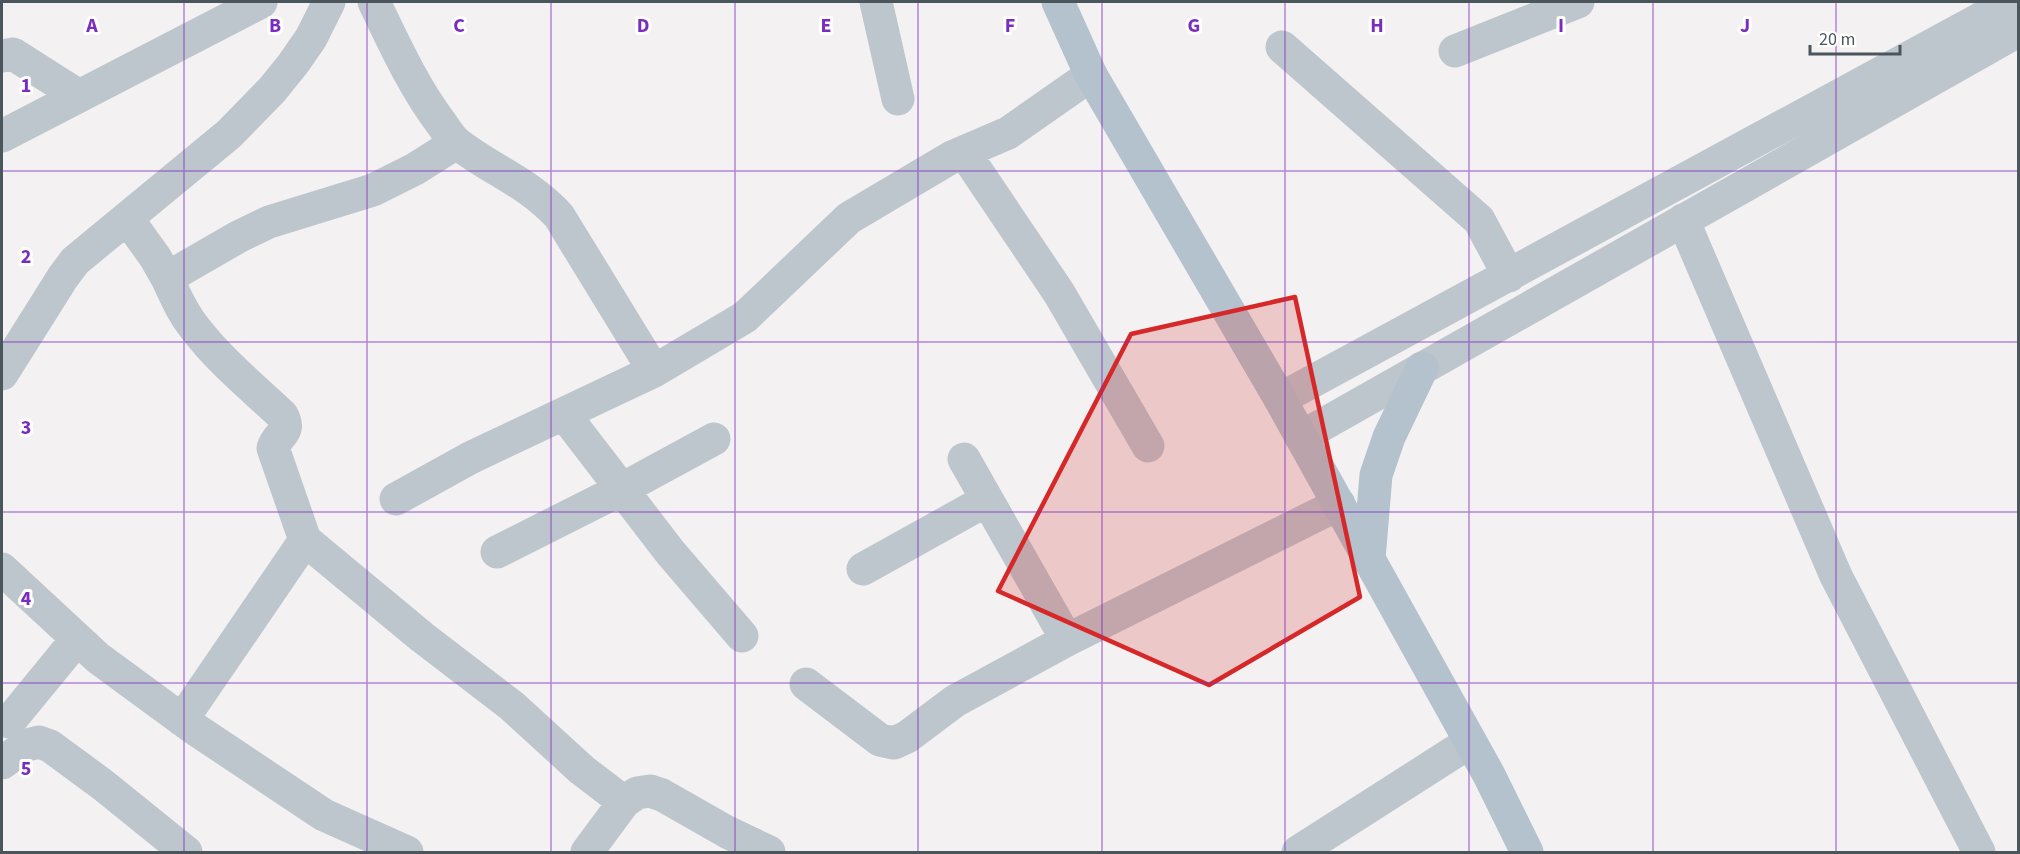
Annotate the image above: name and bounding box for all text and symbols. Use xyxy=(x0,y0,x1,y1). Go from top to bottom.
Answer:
text: A xyxy=(85,12,98,40)
text: B xyxy=(269,12,281,40)
text: C xyxy=(453,12,465,40)
text: D xyxy=(637,12,649,40)
text: E xyxy=(821,12,831,40)
text: F xyxy=(1005,12,1015,40)
text: G xyxy=(1188,12,1200,40)
text: H xyxy=(1370,12,1384,40)
text: I xyxy=(1558,12,1564,40)
text: J xyxy=(1740,12,1750,40)
scale bar xyxy=(1810,18,1900,56)
text: 20 m xyxy=(1819,27,1855,52)
text: 1 xyxy=(21,72,31,100)
text: 2 xyxy=(21,243,31,271)
text: 3 xyxy=(21,414,31,442)
text: 4 xyxy=(21,585,32,613)
text: 5 xyxy=(21,755,31,783)

